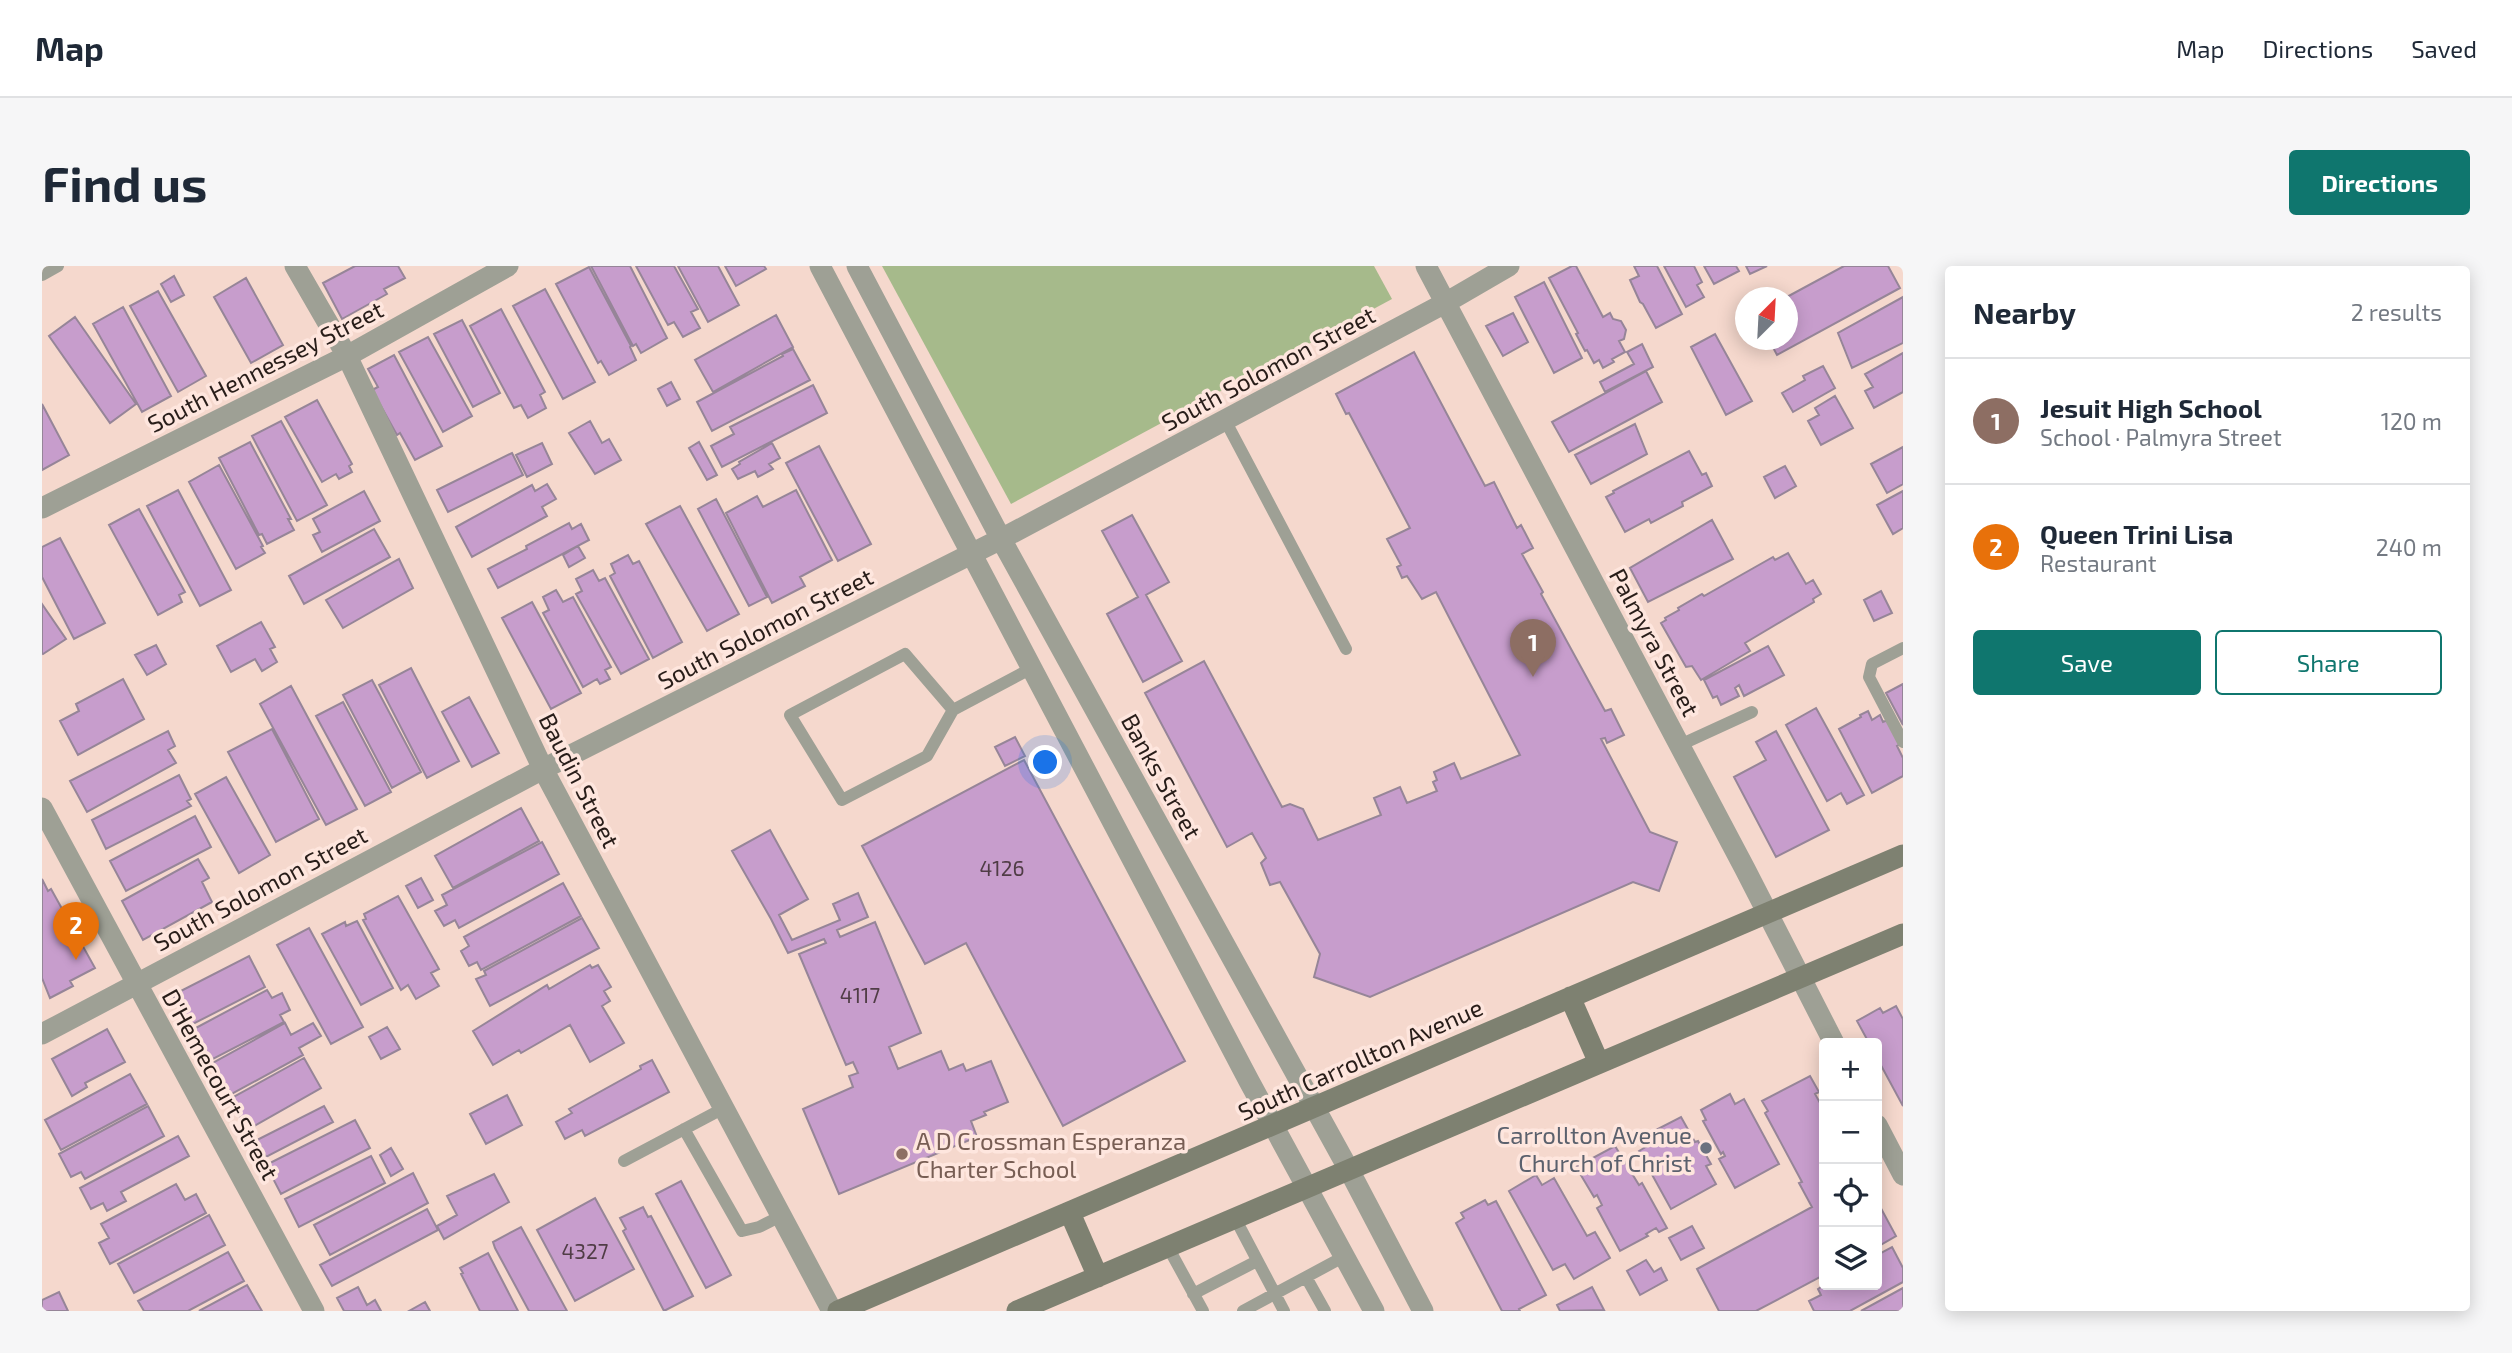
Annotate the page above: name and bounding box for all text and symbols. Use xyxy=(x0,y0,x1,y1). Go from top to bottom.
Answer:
text: Map xyxy=(35,28,104,68)
text: Map xyxy=(2176,34,2224,63)
text: Directions xyxy=(2262,34,2373,63)
text: Saved xyxy=(2411,34,2477,63)
button: Directions xyxy=(2289,150,2470,215)
text: Find us xyxy=(42,153,207,212)
north arrow xyxy=(1735,287,1798,350)
street label: South Hennessey Street xyxy=(142,294,388,438)
text: Nearby xyxy=(1973,294,2076,330)
text: 2 results xyxy=(2351,298,2442,326)
street label: South Solomon Street xyxy=(1156,299,1380,437)
text: Jesuit High School xyxy=(2040,392,2262,423)
text: 1 xyxy=(1991,407,2001,435)
text: 120 m xyxy=(2381,407,2442,435)
text: School · Palmyra Street xyxy=(2040,423,2282,451)
text: Queen Trini Lisa xyxy=(2040,518,2233,549)
text: 2 xyxy=(1989,533,2003,561)
text: 240 m xyxy=(2376,533,2442,561)
text: Restaurant xyxy=(2040,549,2157,577)
street label: South Solomon Street xyxy=(653,561,877,695)
street label: Palmyra Street xyxy=(1604,563,1706,721)
pin: 1 xyxy=(1510,619,1556,677)
button: Save xyxy=(1973,630,2201,695)
button: Share xyxy=(2215,630,2442,695)
street label: Baudin Street xyxy=(534,708,626,852)
street label: Banks Street xyxy=(1116,708,1208,844)
your location xyxy=(1028,745,1062,779)
street label: South Solomon Street xyxy=(148,819,372,957)
house number: 4126 xyxy=(979,855,1025,880)
pin: 2 xyxy=(53,902,99,960)
house number: 4117 xyxy=(840,982,880,1007)
street label: D'Hemecourt Street xyxy=(157,984,285,1184)
street label: South Carrollton Avenue xyxy=(1233,992,1487,1126)
map controls xyxy=(1819,1038,1882,1290)
button: + xyxy=(1819,1038,1882,1101)
button: − xyxy=(1819,1101,1882,1164)
place label: Carrollton Avenue Church of Christ xyxy=(1497,1120,1692,1177)
place label: A D Crossman Esperanza Charter School xyxy=(916,1126,1186,1183)
marker: Carrollton Avenue Church of Christ xyxy=(1698,1140,1714,1156)
marker: A D Crossman Esperanza Charter School xyxy=(894,1146,910,1162)
button: locate xyxy=(1819,1164,1882,1227)
button: layers xyxy=(1819,1227,1882,1290)
house number: 4327 xyxy=(561,1238,609,1263)

